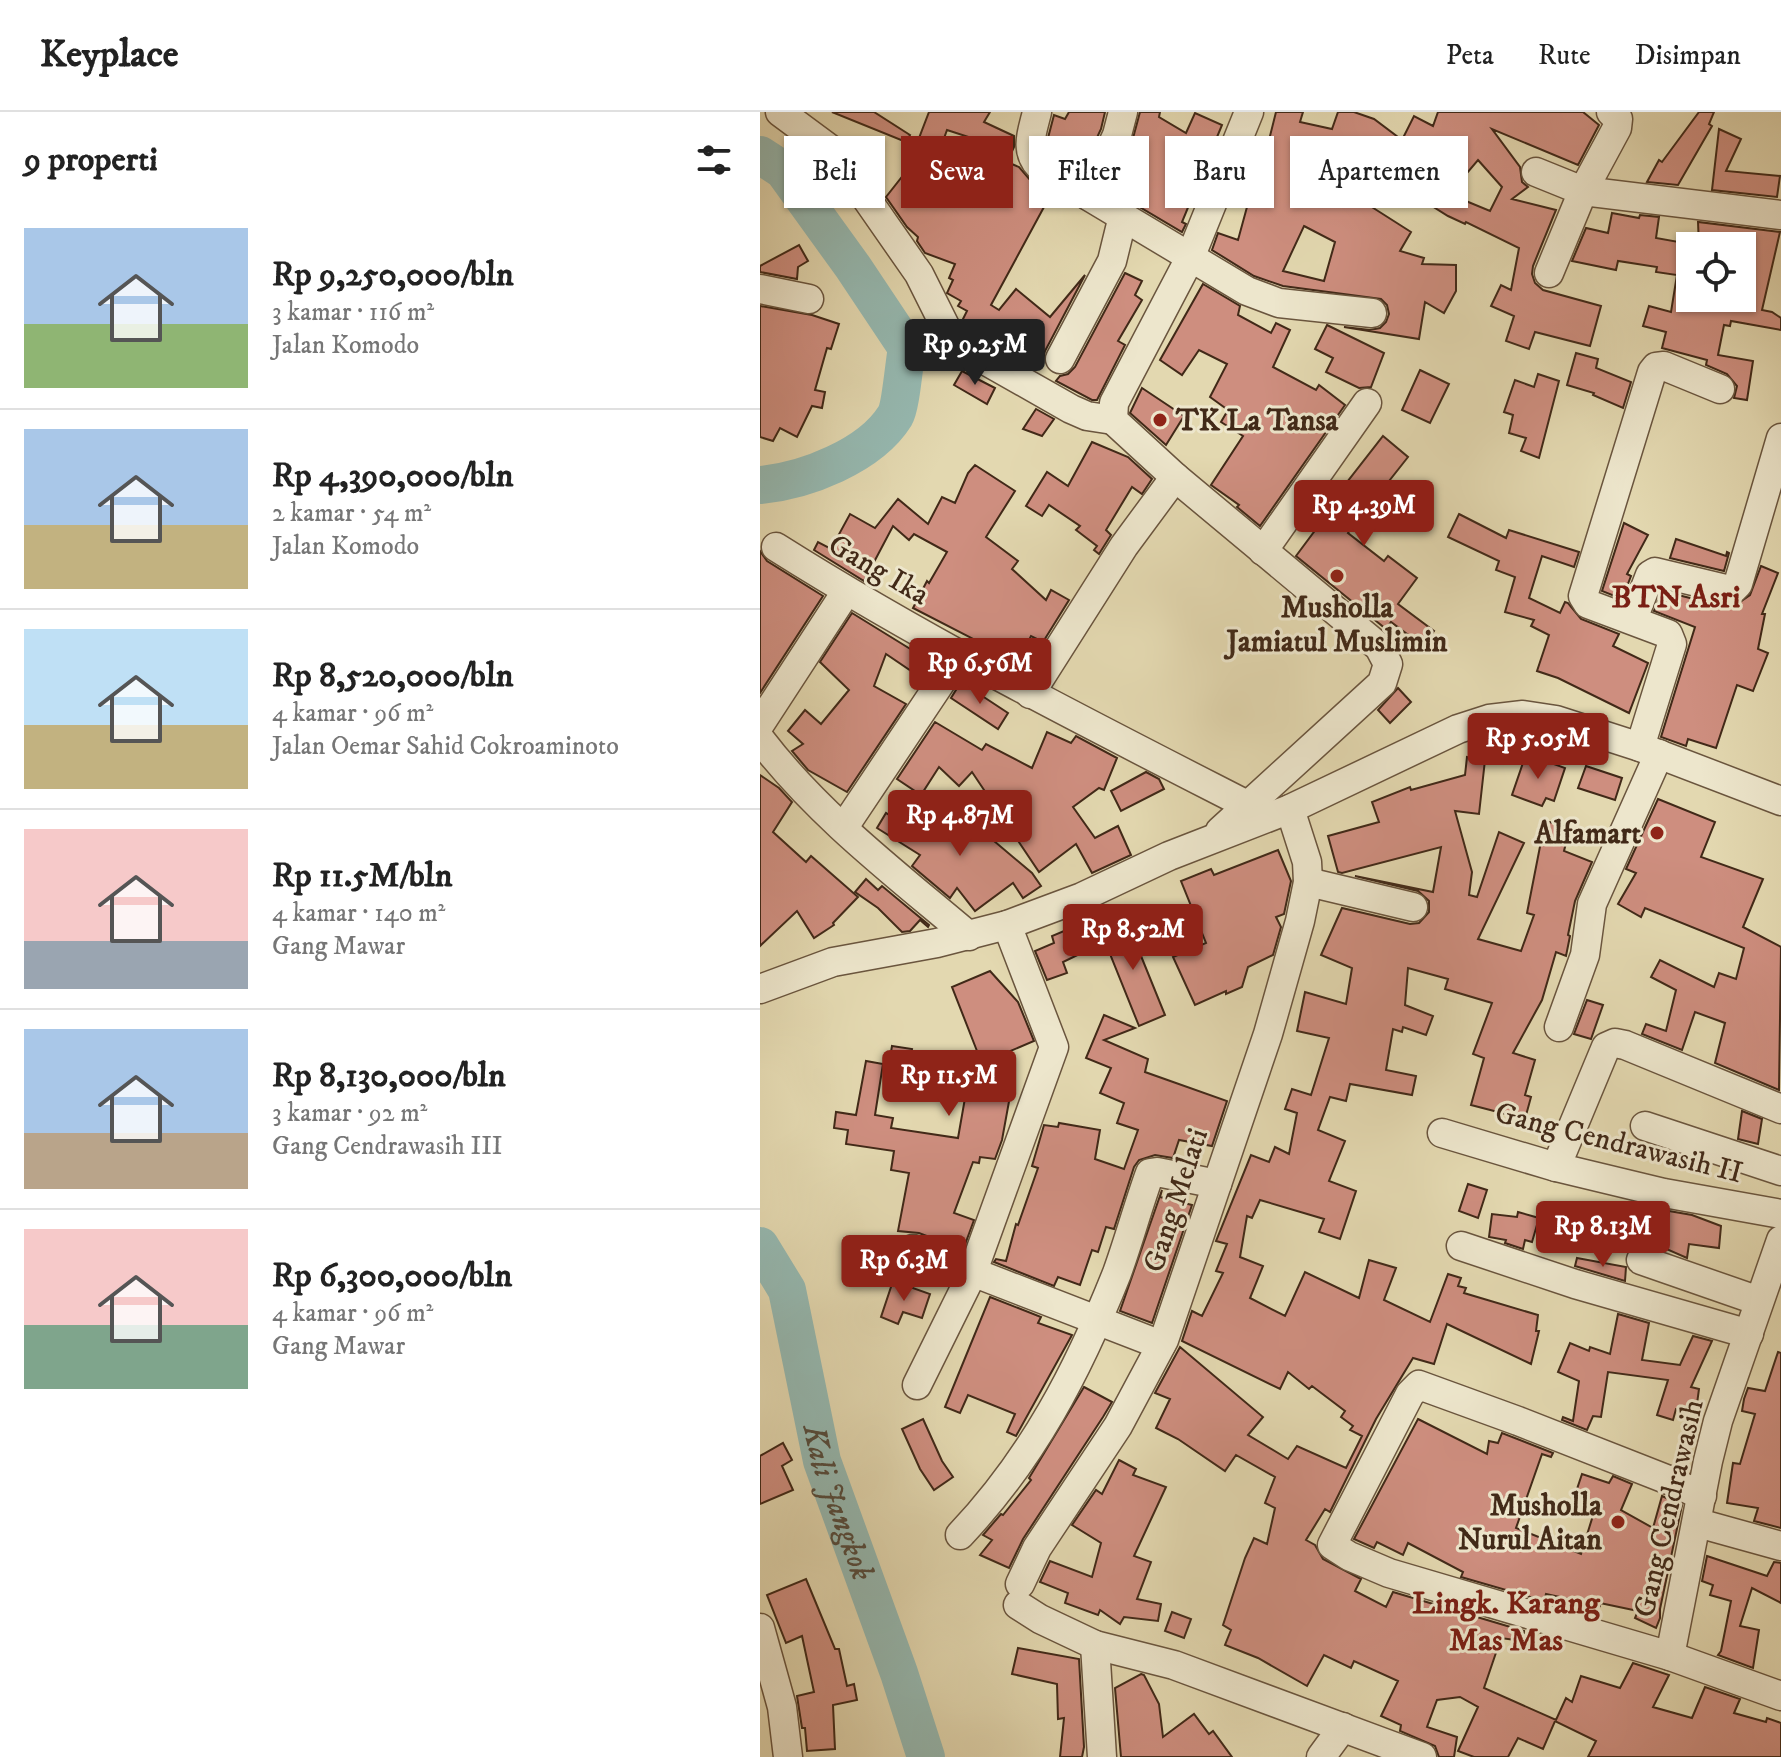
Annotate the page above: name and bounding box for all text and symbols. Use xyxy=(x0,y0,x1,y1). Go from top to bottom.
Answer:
text: Keyplace xyxy=(40,31,179,79)
text: Peta xyxy=(1446,38,1494,73)
text: Rute xyxy=(1538,38,1591,73)
text: Disimpan xyxy=(1635,38,1741,73)
chip: Beli xyxy=(784,136,885,208)
chip: Sewa xyxy=(901,136,1013,208)
chip: Filter xyxy=(1029,136,1149,208)
chip: Baru xyxy=(1165,136,1274,208)
chip: Apartemen xyxy=(1290,136,1468,208)
icon: filters xyxy=(692,138,736,182)
text: 9 properti xyxy=(24,139,158,181)
map controls xyxy=(1676,232,1756,312)
button: locate xyxy=(1676,232,1756,312)
text: Rp 9,250,000/bln xyxy=(272,254,514,296)
icon: home xyxy=(88,260,184,356)
text: 3 kamar · 116 m² xyxy=(272,296,434,329)
pin: Rp 9.25M xyxy=(892,319,1058,387)
text: Rp 9.25M xyxy=(923,328,1027,361)
text: Jalan Komodo xyxy=(272,329,419,362)
place label: TK La Tansa xyxy=(1175,403,1340,440)
marker: TK La Tansa xyxy=(1151,411,1169,429)
text: Rp 4,390,000/bln xyxy=(272,455,514,497)
icon: home xyxy=(88,461,184,557)
pin: Rp 4.39M xyxy=(1281,480,1447,548)
text: Rp 4.39M xyxy=(1312,489,1416,522)
text: 2 kamar · 54 m² xyxy=(272,497,431,530)
street label: Gang Ika xyxy=(821,527,936,614)
text: Jalan Komodo xyxy=(272,530,419,563)
marker: Musholla Jamiatul Muslimin xyxy=(1328,567,1346,585)
district label: BTN Asri xyxy=(1612,578,1740,618)
place label: Musholla Jamiatul Muslimin xyxy=(1224,590,1448,661)
pin: Rp 6.56M xyxy=(897,638,1063,706)
text: Rp 6.56M xyxy=(927,647,1033,680)
text: Rp 8,520,000/bln xyxy=(272,655,514,697)
icon: home xyxy=(88,661,184,757)
text: 4 kamar · 96 m² xyxy=(272,697,433,730)
pin: Rp 5.05M xyxy=(1455,713,1621,781)
text: Rp 5.05M xyxy=(1486,722,1590,755)
text: Jalan Oemar Sahid Cokroaminoto xyxy=(272,730,619,763)
pin: Rp 4.87M xyxy=(877,790,1043,858)
text: Rp 4.87M xyxy=(906,799,1014,832)
place label: Alfamart xyxy=(1534,816,1641,853)
marker: Alfamart xyxy=(1648,824,1666,842)
text: Rp 11.5M/bln xyxy=(272,855,453,897)
icon: home xyxy=(88,861,184,957)
text: 4 kamar · 140 m² xyxy=(272,897,445,930)
pin: Rp 8.52M xyxy=(1050,904,1216,972)
text: Rp 8.52M xyxy=(1081,913,1185,946)
text: Gang Mawar xyxy=(272,930,405,963)
pin: Rp 11.5M xyxy=(866,1050,1032,1118)
text: Rp 8,130,000/bln xyxy=(272,1055,506,1097)
text: Rp 11.5M xyxy=(900,1059,998,1092)
icon: home xyxy=(88,1061,184,1157)
street label: Gang Cendrawasih II xyxy=(1491,1095,1746,1192)
text: 3 kamar · 92 m² xyxy=(272,1097,427,1130)
street label: Gang Melati xyxy=(1136,1124,1217,1277)
text: Gang Cendrawasih III xyxy=(272,1130,503,1163)
pin: Rp 8.13M xyxy=(1520,1201,1686,1269)
text: Rp 8.13M xyxy=(1554,1210,1652,1243)
pin: Rp 6.3M xyxy=(830,1235,978,1303)
text: Rp 6.3M xyxy=(859,1244,949,1277)
text: Rp 6,300,000/bln xyxy=(272,1255,512,1297)
icon: home xyxy=(88,1261,184,1357)
text: 4 kamar · 96 m² xyxy=(272,1297,433,1330)
text: Gang Mawar xyxy=(272,1330,405,1363)
street label: Gang Cendrawasih xyxy=(1626,1396,1713,1621)
water label: Kali Jangkok xyxy=(793,1420,882,1587)
place label: Musholla Nurul Aitan xyxy=(1458,1488,1603,1559)
marker: Musholla Nurul Aitan xyxy=(1609,1513,1627,1531)
district label: Lingk. Karang Mas Mas xyxy=(1412,1584,1601,1661)

